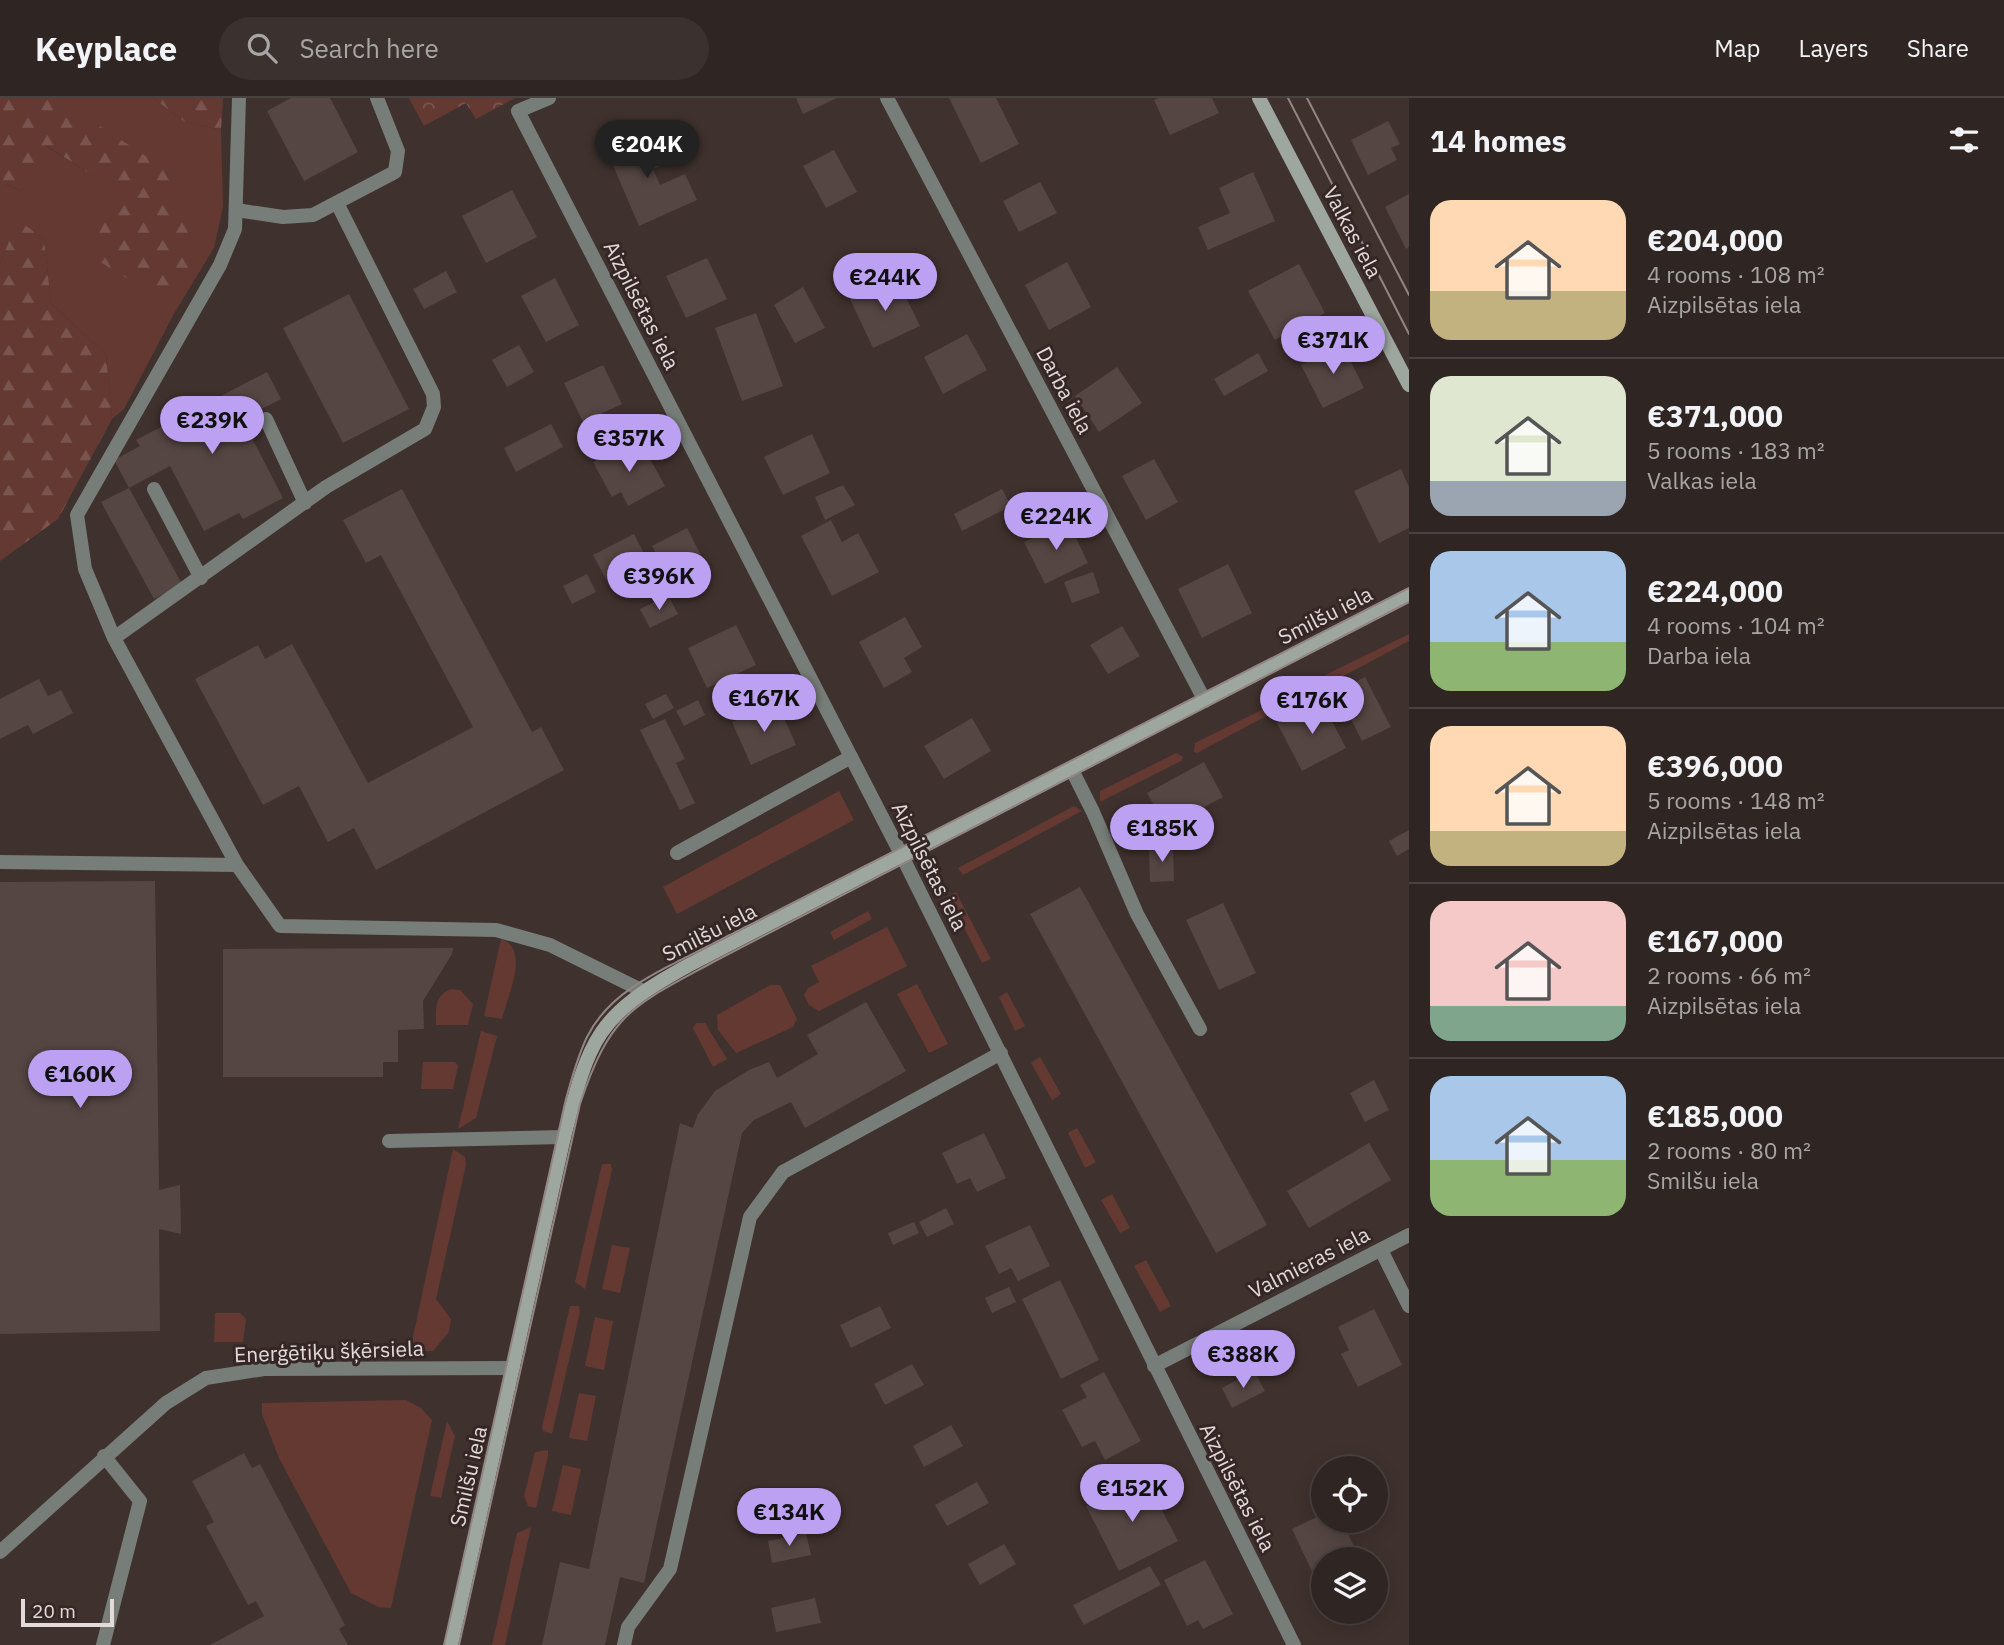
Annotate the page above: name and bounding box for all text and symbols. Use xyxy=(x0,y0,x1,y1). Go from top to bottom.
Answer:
search box xyxy=(219,17,709,80)
text: Keyplace xyxy=(35,27,177,70)
icon: search xyxy=(243,29,281,67)
text: Search here xyxy=(299,31,439,65)
text: Map xyxy=(1714,32,1761,64)
text: Layers xyxy=(1799,32,1869,64)
text: Share xyxy=(1907,32,1969,64)
pin: €204K xyxy=(598,120,696,180)
text: 14 homes xyxy=(1430,121,1567,160)
icon: filters xyxy=(1945,121,1983,159)
text: €204K xyxy=(611,128,683,158)
street label: Valkas iela xyxy=(1317,181,1389,283)
text: €204,000 xyxy=(1647,220,1783,259)
icon: home xyxy=(1486,228,1570,312)
street label: Aizpilsētas iela xyxy=(598,236,686,374)
pin: €244K xyxy=(836,254,934,313)
text: 4 rooms · 108 m² xyxy=(1647,259,1825,289)
text: €244K xyxy=(849,261,921,291)
text: Aizpilsētas iela xyxy=(1647,289,1801,319)
pin: €371K xyxy=(1284,316,1382,376)
text: €371K xyxy=(1297,324,1369,354)
street label: Darba iela xyxy=(1030,341,1100,439)
pin: €239K xyxy=(163,396,261,456)
text: €371,000 xyxy=(1647,396,1783,435)
text: €239K xyxy=(176,404,248,434)
icon: home xyxy=(1486,404,1570,488)
pin: €357K xyxy=(580,414,678,474)
text: €357K xyxy=(593,422,665,452)
text: 5 rooms · 183 m² xyxy=(1647,435,1825,465)
text: Valkas iela xyxy=(1647,465,1757,495)
pin: €224K xyxy=(1007,492,1105,552)
text: €224K xyxy=(1020,500,1092,530)
pin: €396K xyxy=(610,552,708,612)
text: €396K xyxy=(623,560,695,590)
text: €224,000 xyxy=(1647,571,1783,610)
street label: Smilšu iela xyxy=(1273,579,1377,651)
icon: home xyxy=(1486,579,1570,663)
text: 4 rooms · 104 m² xyxy=(1647,610,1825,640)
text: Darba iela xyxy=(1647,640,1751,670)
pin: €167K xyxy=(715,674,813,734)
pin: €176K xyxy=(1263,676,1361,736)
text: €167K xyxy=(728,682,800,712)
text: €176K xyxy=(1276,684,1348,714)
text: €396,000 xyxy=(1647,746,1783,785)
icon: home xyxy=(1486,754,1570,838)
text: 5 rooms · 148 m² xyxy=(1647,785,1825,815)
street label: Aizpilsētas iela xyxy=(886,797,974,935)
pin: €185K xyxy=(1113,804,1211,864)
text: €185K xyxy=(1126,812,1198,842)
text: Aizpilsētas iela xyxy=(1647,815,1801,845)
street label: Smilšu iela xyxy=(657,896,761,968)
text: €167,000 xyxy=(1647,921,1783,960)
icon: home xyxy=(1486,929,1570,1013)
text: 2 rooms · 66 m² xyxy=(1647,960,1811,990)
text: Aizpilsētas iela xyxy=(1647,990,1801,1020)
pin: €160K xyxy=(31,1051,129,1110)
text: €160K xyxy=(44,1058,116,1088)
text: €185,000 xyxy=(1647,1096,1783,1135)
icon: home xyxy=(1486,1104,1570,1188)
text: 2 rooms · 80 m² xyxy=(1647,1135,1811,1165)
text: Smilšu iela xyxy=(1647,1165,1759,1195)
street label: Valmieras iela xyxy=(1244,1220,1374,1304)
pin: €388K xyxy=(1194,1330,1292,1390)
street label: Enerģētiķu šķērsiela xyxy=(234,1334,424,1368)
text: €388K xyxy=(1207,1338,1279,1368)
street label: Aizpilsētas iela xyxy=(1194,1418,1282,1556)
street label: Smilšu iela xyxy=(443,1423,493,1529)
map controls xyxy=(1311,1456,1388,1624)
button: locate xyxy=(1311,1456,1388,1533)
pin: €152K xyxy=(1083,1464,1181,1524)
text: €152K xyxy=(1096,1472,1168,1502)
pin: €134K xyxy=(740,1488,838,1548)
text: €134K xyxy=(753,1496,825,1526)
button: layers xyxy=(1311,1547,1388,1624)
scale bar xyxy=(21,1596,114,1628)
text: 20 m xyxy=(32,1599,76,1623)

